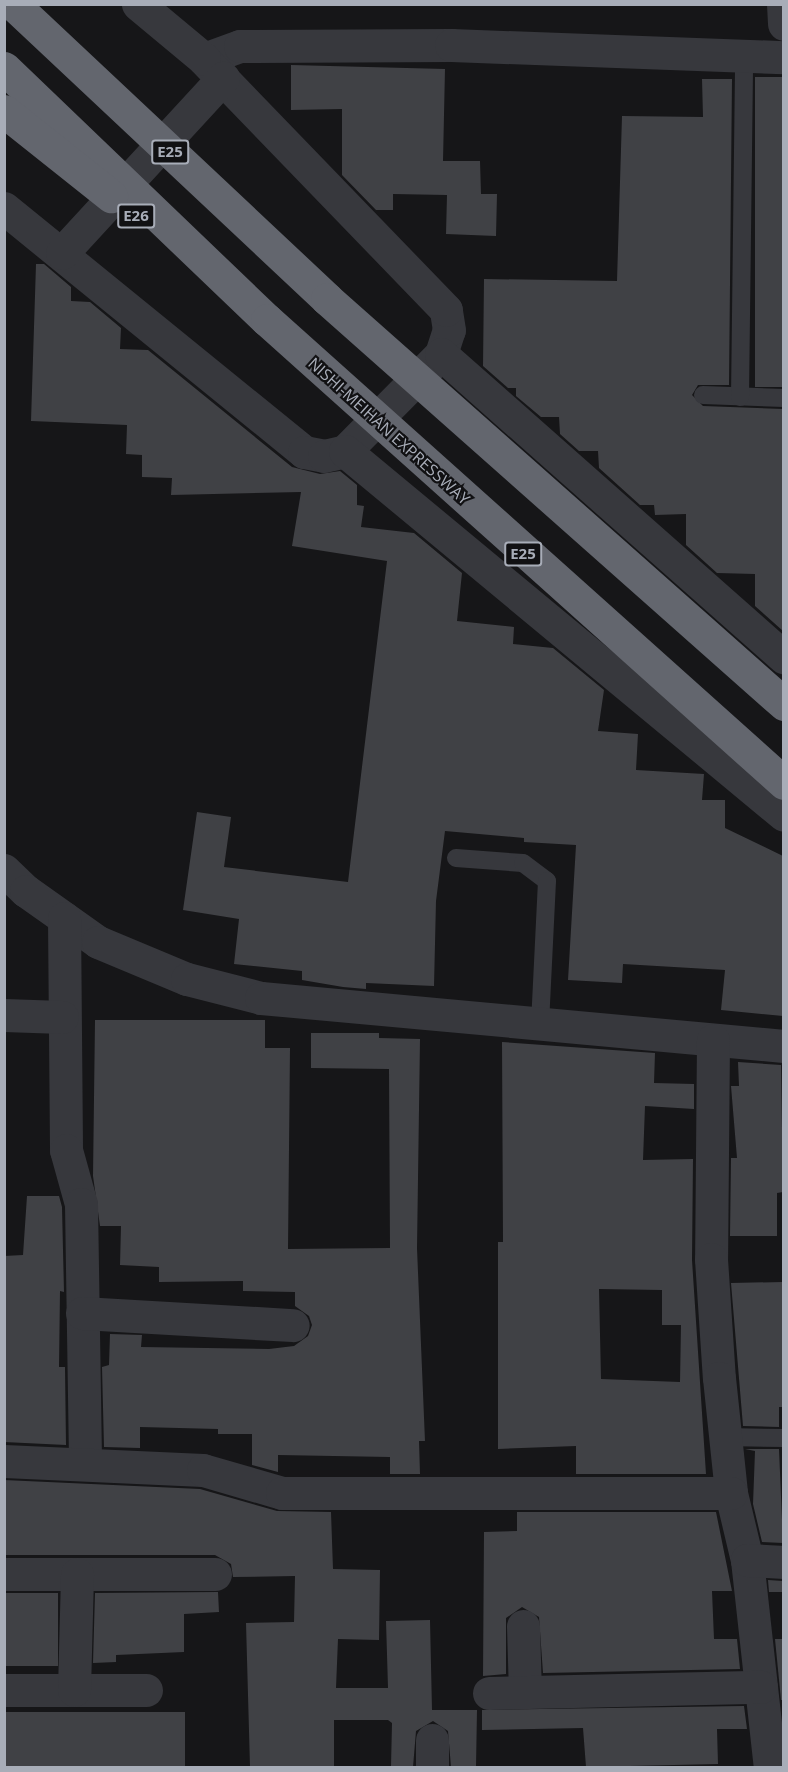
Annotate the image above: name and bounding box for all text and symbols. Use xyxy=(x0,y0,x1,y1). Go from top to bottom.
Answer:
road number: E25 xyxy=(150,140,190,164)
road number: E26 xyxy=(116,204,156,228)
street label: NISHI-MEIHAN EXPRESSWAY xyxy=(304,353,474,509)
road number: E25 xyxy=(504,542,542,566)

